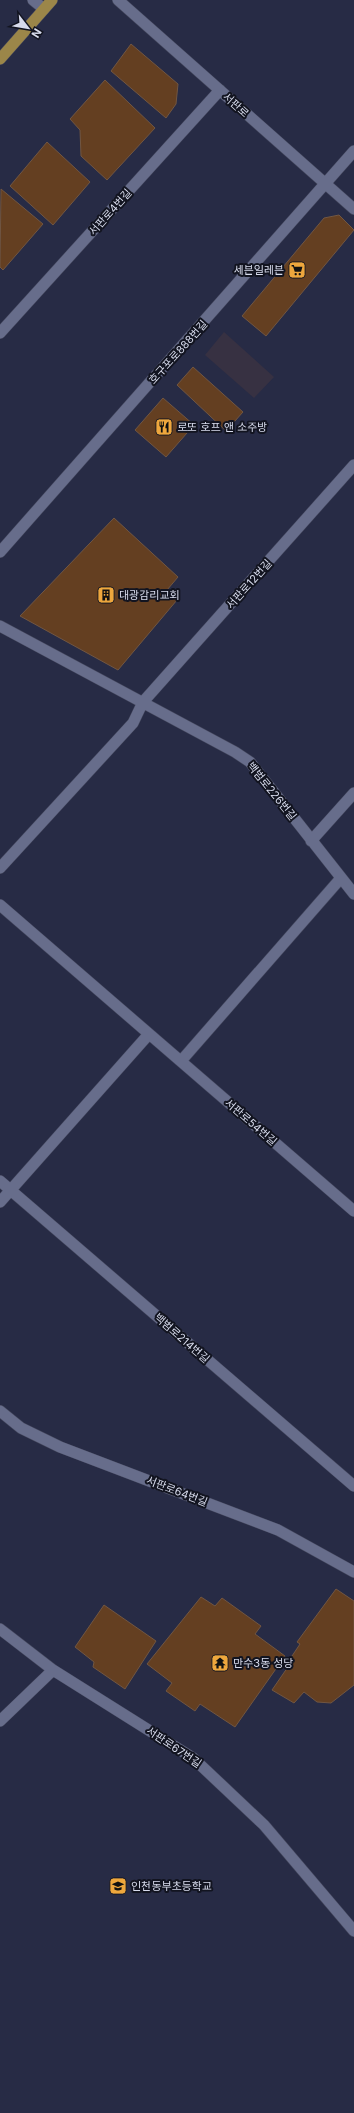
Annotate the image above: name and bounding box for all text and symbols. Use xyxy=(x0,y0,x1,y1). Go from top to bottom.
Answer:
north arrow xyxy=(8,8,48,48)
text: N xyxy=(28,26,45,40)
street label: 서판로 xyxy=(220,90,252,120)
street label: 서판로4번길 xyxy=(85,186,135,238)
supermarket icon: 세븐일레븐 xyxy=(287,260,307,280)
place label: 세븐일레븐 xyxy=(233,263,284,277)
street label: 호구포로888번길 xyxy=(146,317,210,387)
restaurant icon: 로또 호프 앤 소주방 xyxy=(154,417,174,437)
place label: 로또 호프 앤 소주방 xyxy=(177,420,267,434)
street label: 서판로12번길 xyxy=(223,556,275,612)
building icon: 대광감리교회 xyxy=(96,585,116,605)
place label: 대광감리교회 xyxy=(119,588,180,602)
street label: 백범로226번길 xyxy=(244,759,300,823)
street label: 서판로54번길 xyxy=(222,1096,280,1148)
street label: 백범로214번길 xyxy=(151,1310,213,1366)
street label: 서판로64번길 xyxy=(144,1473,210,1509)
temple icon: 만수3동 성당 xyxy=(210,1653,230,1673)
place label: 만수3동 성당 xyxy=(233,1656,294,1670)
street label: 서판로67번길 xyxy=(144,1723,204,1771)
school or university icon: 인천동부초등학교 xyxy=(108,1876,128,1896)
place label: 인천동부초등학교 xyxy=(131,1879,212,1893)

